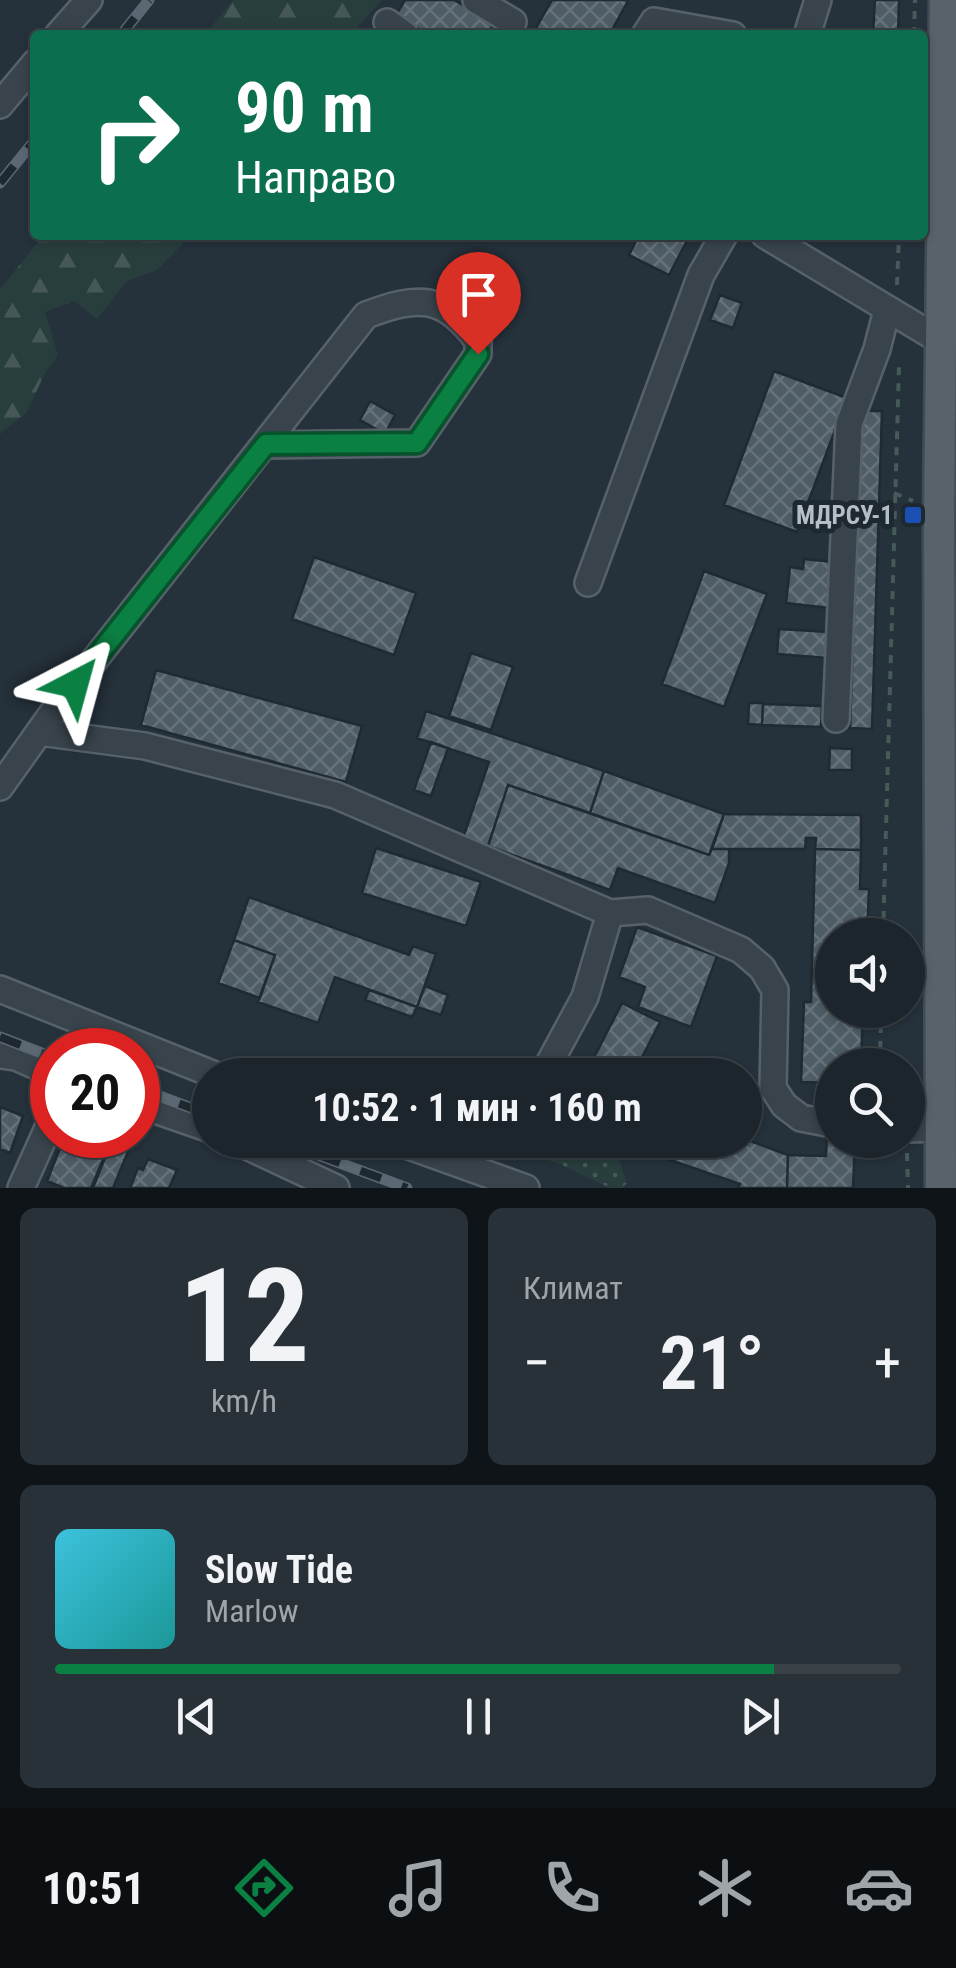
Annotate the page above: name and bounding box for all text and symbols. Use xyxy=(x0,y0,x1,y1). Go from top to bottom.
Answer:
text: 90 m xyxy=(235,67,374,149)
icon: right xyxy=(70,70,200,200)
text: Направо xyxy=(235,151,396,204)
pin xyxy=(436,252,521,355)
icon: arrive xyxy=(451,267,506,322)
place label: МДРСУ-1 xyxy=(796,501,893,530)
marker: МДРСУ-1 xyxy=(902,504,924,526)
position arrow xyxy=(23,632,127,736)
map controls xyxy=(815,918,925,1158)
button: sound xyxy=(815,918,925,1028)
speed limit sign: 20 xyxy=(30,1028,160,1158)
button: search xyxy=(815,1048,925,1158)
text: 10:52 · 1 мин · 160 m xyxy=(312,1086,642,1130)
text: 12 xyxy=(178,1240,310,1393)
text: Климат xyxy=(523,1269,623,1307)
text: 21° xyxy=(660,1319,765,1407)
text: − xyxy=(523,1331,551,1395)
text: + xyxy=(874,1331,901,1395)
text: km/h xyxy=(211,1382,277,1420)
text: Slow Tide xyxy=(205,1548,353,1592)
text: Marlow xyxy=(205,1592,298,1630)
icon: previous xyxy=(169,1689,224,1744)
icon: pause xyxy=(451,1689,506,1744)
icon: next xyxy=(733,1689,788,1744)
icon: directions xyxy=(229,1853,299,1923)
icon: music xyxy=(383,1853,453,1923)
icon: phone xyxy=(537,1853,607,1923)
icon: climate xyxy=(690,1853,760,1923)
icon: car xyxy=(844,1853,914,1923)
text: 10:51 xyxy=(42,1862,145,1915)

